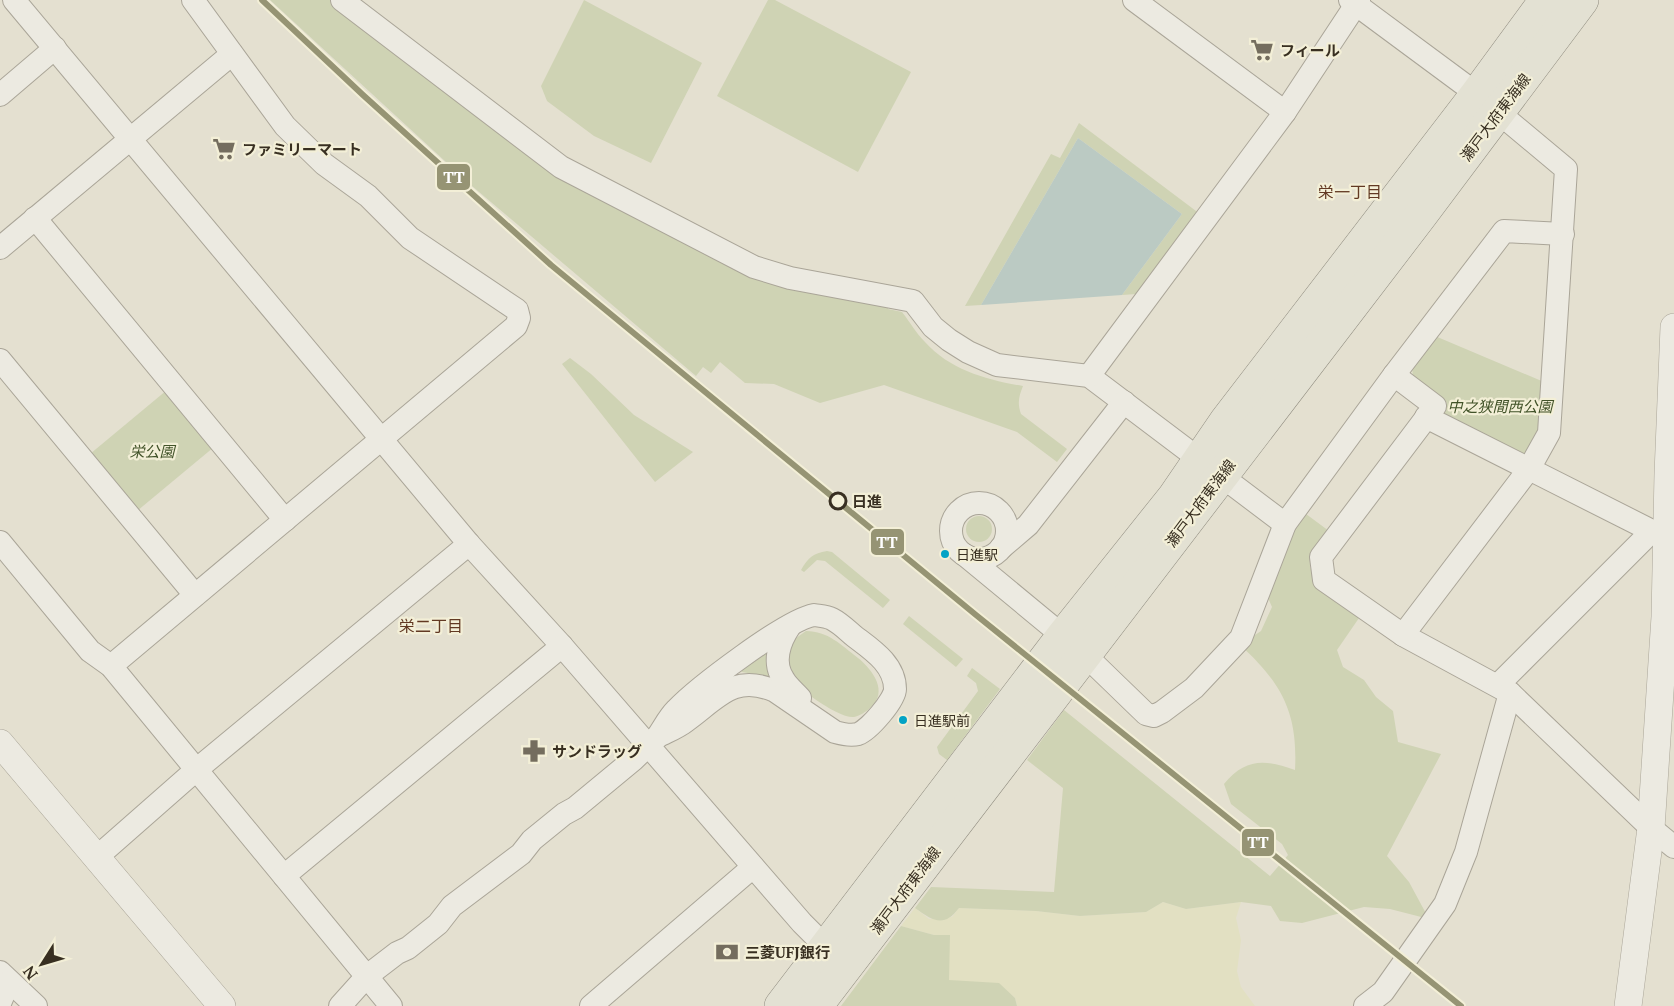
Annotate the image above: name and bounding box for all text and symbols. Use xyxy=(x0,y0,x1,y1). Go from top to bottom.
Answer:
supermarket icon: フィール xyxy=(1249,37,1275,63)
place label: フィール xyxy=(1280,40,1340,60)
street label: 瀬戸大府東海線 xyxy=(1455,69,1535,165)
supermarket icon: ファミリーマート xyxy=(211,136,237,162)
place label: ファミリーマート xyxy=(242,139,362,159)
line badge: TT xyxy=(436,163,471,191)
text: TT xyxy=(443,166,465,188)
district label: 栄一丁目 xyxy=(1318,181,1382,203)
park label: 中之狭間西公園 xyxy=(1447,396,1554,416)
park label: 栄公園 xyxy=(129,441,176,461)
street label: 瀬戸大府東海線 xyxy=(1160,455,1240,551)
place label: 日進 xyxy=(852,491,882,511)
marker: 日進 xyxy=(829,492,847,510)
line badge: TT xyxy=(870,528,905,556)
text: TT xyxy=(876,531,898,553)
place label: 日進駅 xyxy=(956,545,998,564)
marker: 日進駅 xyxy=(939,548,951,560)
district label: 栄二丁目 xyxy=(399,615,463,637)
place label: 日進駅前 xyxy=(914,711,970,730)
marker: 日進駅前 xyxy=(897,714,909,726)
pharmacy icon: サンドラッグ xyxy=(521,738,547,764)
place label: サンドラッグ xyxy=(552,741,642,761)
line badge: TT xyxy=(1241,828,1275,857)
text: TT xyxy=(1247,831,1269,853)
street label: 瀬戸大府東海線 xyxy=(865,842,945,938)
north arrow xyxy=(12,934,72,994)
bank icon: 三菱UFJ銀行 xyxy=(714,939,740,965)
place label: 三菱UFJ銀行 xyxy=(745,942,830,962)
text: N xyxy=(18,962,42,984)

